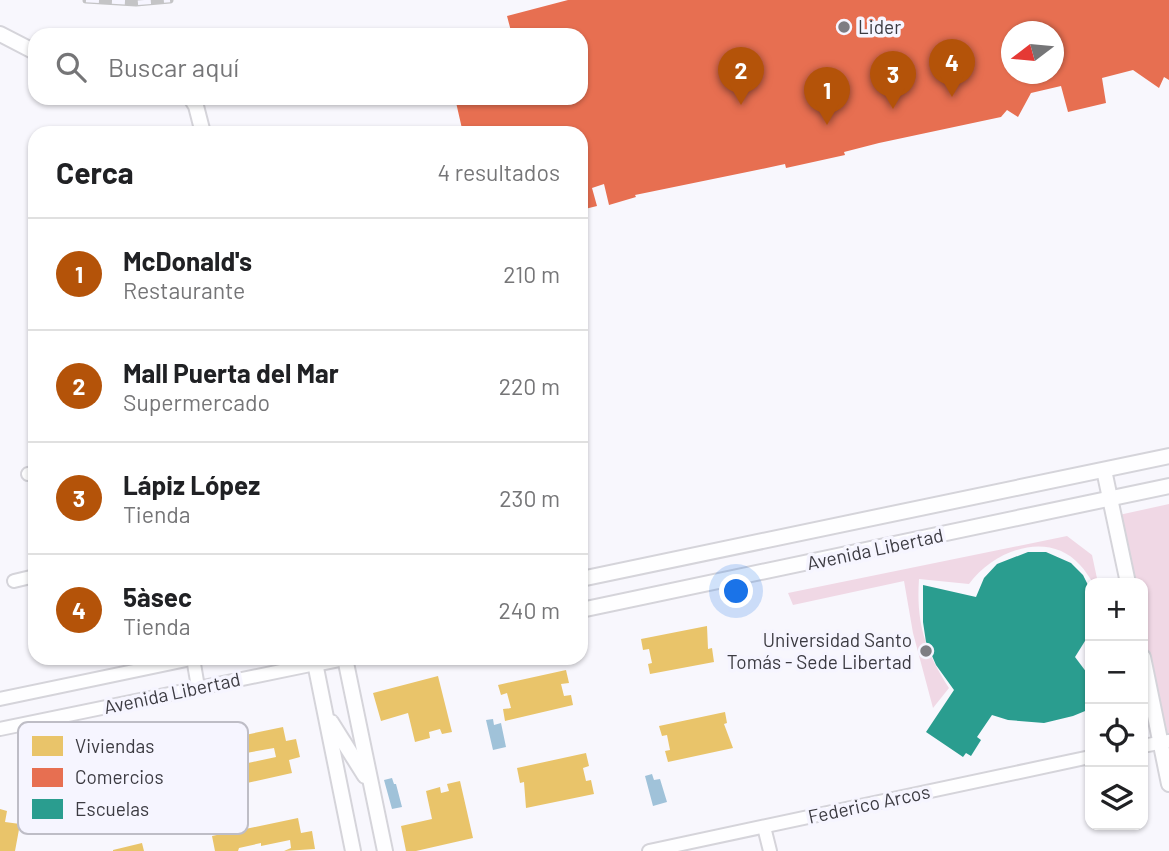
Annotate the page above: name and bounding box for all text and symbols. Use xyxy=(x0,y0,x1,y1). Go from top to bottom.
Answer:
place label: Lider xyxy=(858,15,901,38)
marker: Lider xyxy=(836,19,852,35)
north arrow xyxy=(1001,21,1064,84)
search box xyxy=(28,28,588,105)
pin: 4 xyxy=(929,39,975,97)
pin: 2 xyxy=(718,47,764,105)
icon: search xyxy=(52,48,90,86)
text: Buscar aquí xyxy=(108,51,239,82)
pin: 3 xyxy=(870,51,916,109)
pin: 1 xyxy=(804,67,850,125)
text: Cerca xyxy=(56,154,134,190)
text: 4 resultados xyxy=(437,158,560,186)
text: McDonald's xyxy=(123,245,252,276)
text: 1 xyxy=(75,260,83,288)
text: 210 m xyxy=(503,260,560,288)
text: Restaurante xyxy=(123,276,245,304)
text: Mall Puerta del Mar xyxy=(123,357,339,388)
text: 2 xyxy=(73,372,85,400)
text: 220 m xyxy=(499,372,560,400)
text: Supermercado xyxy=(123,388,270,416)
text: Lápiz López xyxy=(123,469,260,500)
text: 3 xyxy=(73,484,85,512)
text: 230 m xyxy=(499,484,560,512)
text: Tienda xyxy=(123,500,190,528)
street label: Avenida Libertad xyxy=(805,523,945,574)
your location xyxy=(719,574,753,608)
map controls xyxy=(1085,578,1148,830)
button: + xyxy=(1085,578,1148,641)
text: 5àsec xyxy=(123,581,192,612)
text: 4 xyxy=(72,596,86,624)
text: 240 m xyxy=(498,596,560,624)
text: Tienda xyxy=(123,612,190,640)
place label: Universidad Santo Tomás - Sede Libertad xyxy=(727,628,912,673)
button: − xyxy=(1085,641,1148,704)
marker: Universidad Santo Tomás - Sede Libertad xyxy=(918,643,934,659)
street label: Avenida Libertad xyxy=(102,667,242,718)
button: locate xyxy=(1085,704,1148,767)
legend xyxy=(18,722,248,834)
text: Viviendas xyxy=(75,734,154,757)
text: Comercios xyxy=(75,765,164,788)
button: layers xyxy=(1085,767,1148,830)
street label: Federico Arcos xyxy=(806,779,932,828)
text: Escuelas xyxy=(75,797,149,820)

